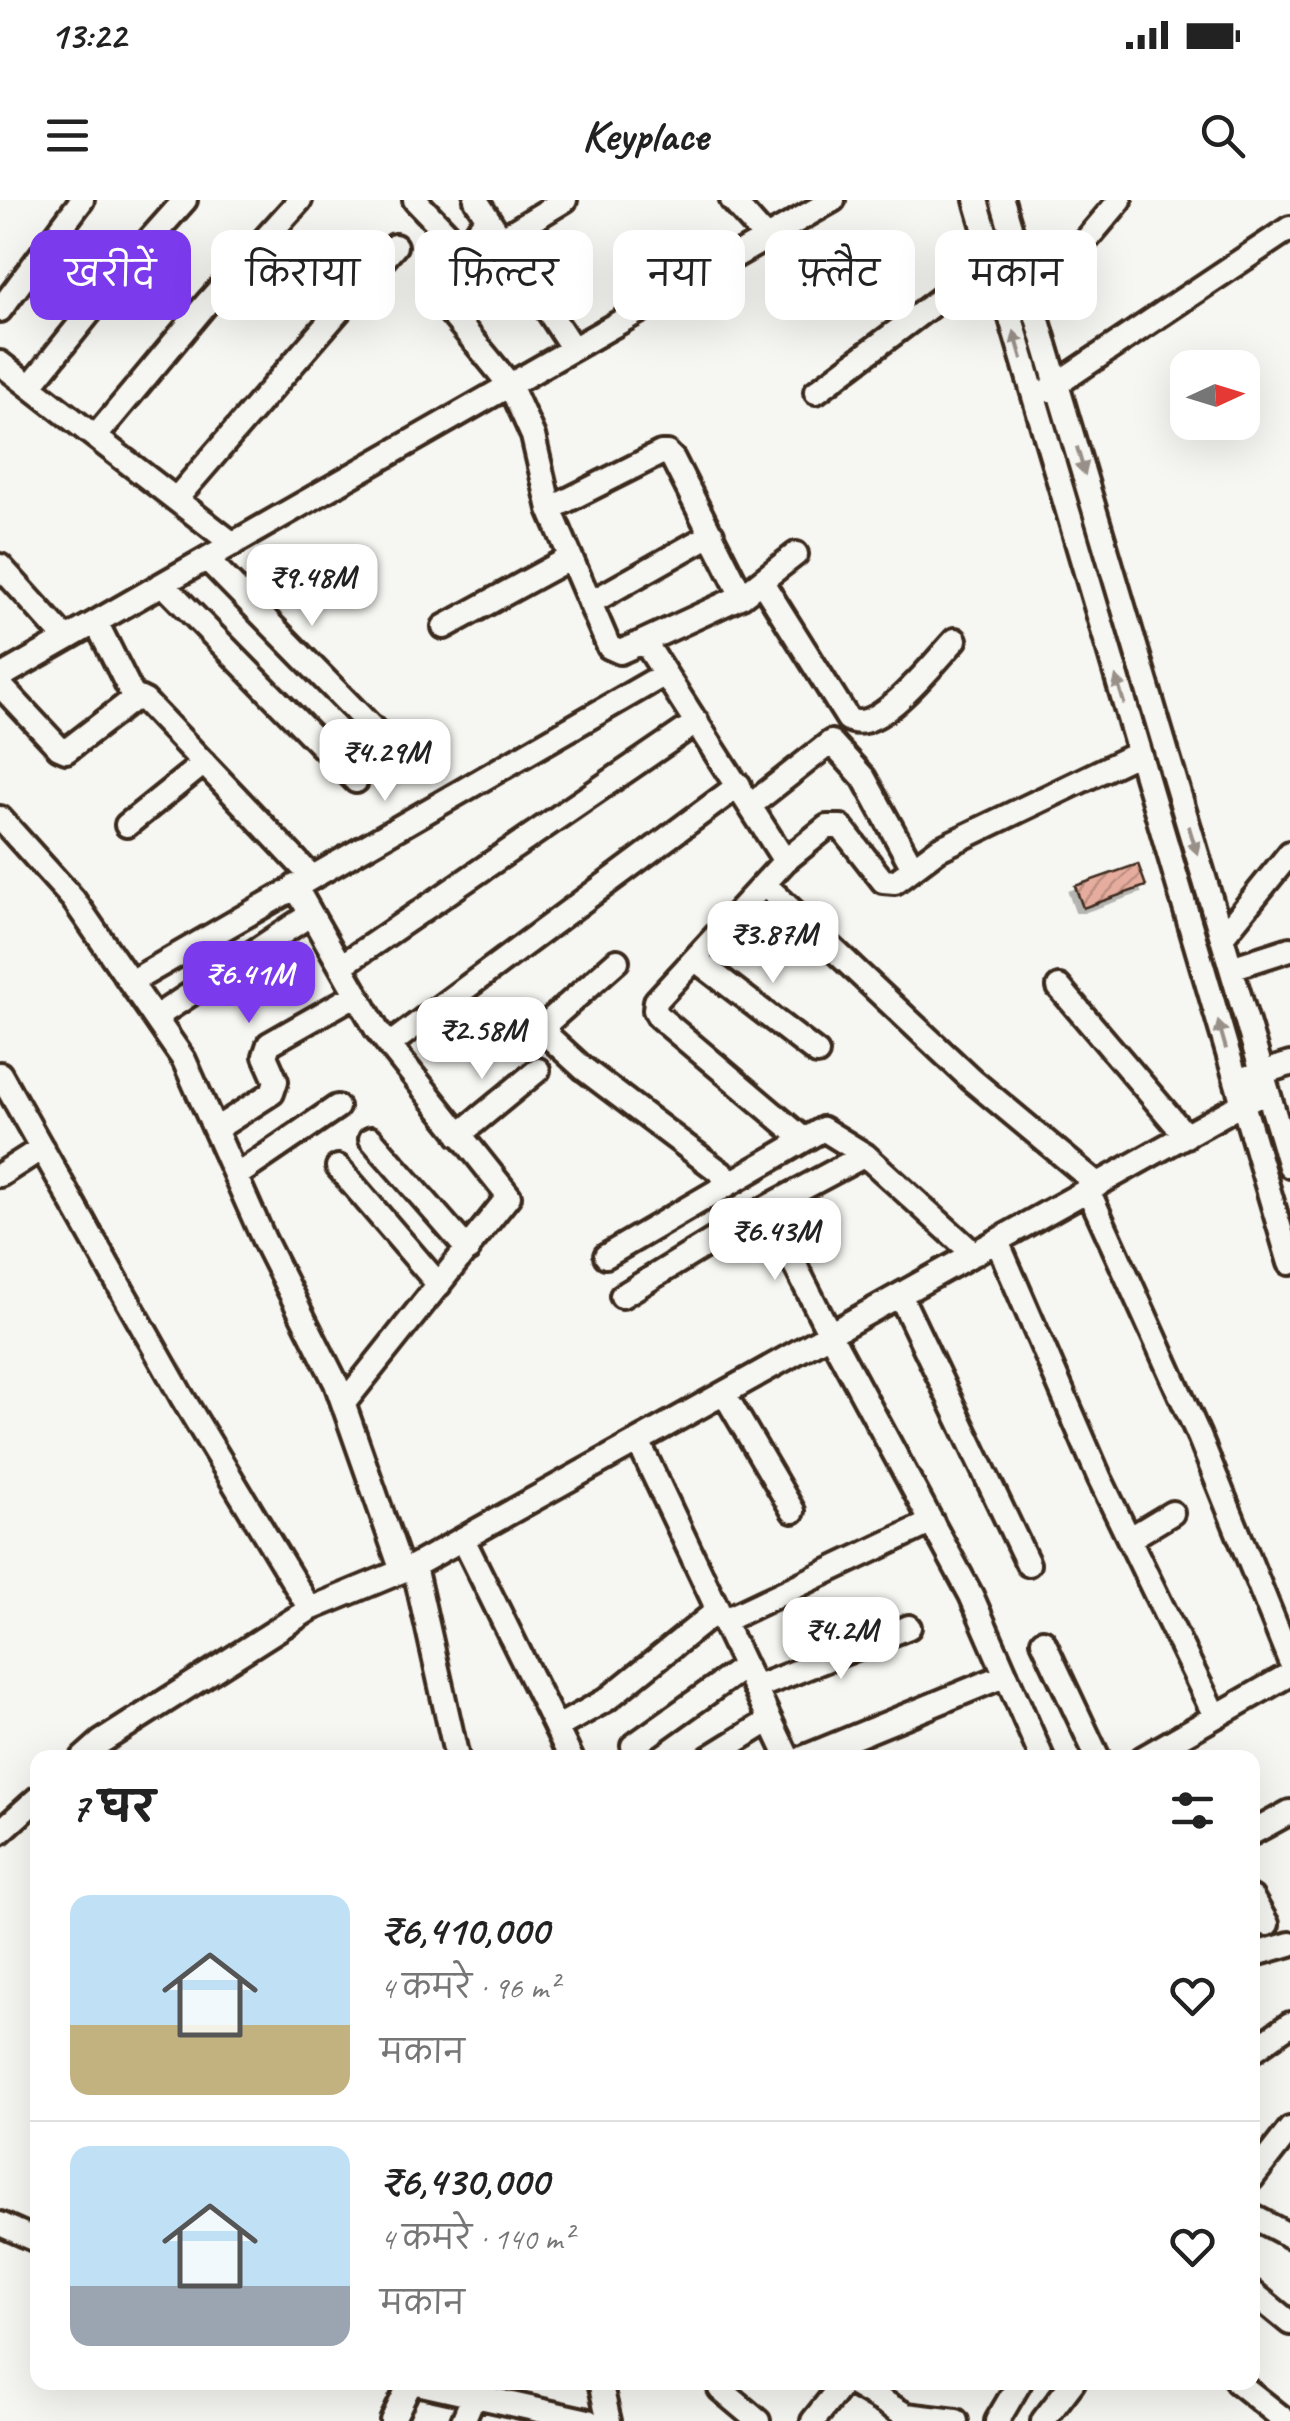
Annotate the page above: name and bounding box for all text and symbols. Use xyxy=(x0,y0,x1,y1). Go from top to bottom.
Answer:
text: 13:22 xyxy=(50,12,126,59)
text: Keyplace xyxy=(582,107,708,164)
icon: menu xyxy=(40,108,95,163)
icon: search xyxy=(1195,108,1250,163)
chip: खरीदें xyxy=(30,230,191,320)
chip: किराया xyxy=(211,230,395,320)
chip: फ़िल्टर xyxy=(415,230,593,320)
chip: नया xyxy=(613,230,745,320)
chip: फ़्लैट xyxy=(765,230,915,320)
chip: मकान xyxy=(935,230,1097,320)
one-way arrow xyxy=(1010,329,1026,360)
north arrow xyxy=(1170,350,1260,440)
map controls xyxy=(1170,350,1260,440)
one-way arrow xyxy=(1074,446,1089,477)
pin: ₹9.48M xyxy=(231,544,393,629)
text: ₹9.48M xyxy=(269,556,355,597)
one-way arrow xyxy=(1112,674,1127,705)
pin: ₹4.29M xyxy=(304,719,466,804)
text: ₹4.29M xyxy=(342,731,428,772)
one-way arrow xyxy=(1186,825,1201,855)
pin: ₹3.87M xyxy=(692,901,854,986)
text: ₹3.87M xyxy=(729,913,817,954)
pin: ₹6.41M xyxy=(168,941,330,1026)
text: ₹6.41M xyxy=(205,953,293,994)
pin: ₹2.58M xyxy=(401,997,563,1082)
text: ₹2.58M xyxy=(439,1009,525,1050)
one-way arrow xyxy=(1214,1019,1229,1050)
pin: ₹6.43M xyxy=(694,1198,856,1283)
text: ₹6.43M xyxy=(731,1210,819,1251)
pin: ₹4.2M xyxy=(771,1597,911,1682)
text: ₹4.2M xyxy=(805,1609,877,1650)
text: 7 घर xyxy=(70,1781,155,1834)
icon: filters xyxy=(1165,1783,1220,1838)
text: ₹6,410,000 xyxy=(380,1904,549,1957)
icon: home xyxy=(150,1935,270,2055)
text: 4 कमरे · 96 m² xyxy=(380,1967,558,2008)
icon: heart xyxy=(1165,1968,1220,2023)
text: मकान xyxy=(380,2032,465,2073)
text: ₹6,430,000 xyxy=(380,2155,549,2208)
icon: home xyxy=(150,2186,270,2306)
text: 4 कमरे · 140 m² xyxy=(380,2218,573,2259)
icon: heart xyxy=(1165,2219,1220,2274)
text: मकान xyxy=(380,2283,465,2324)

